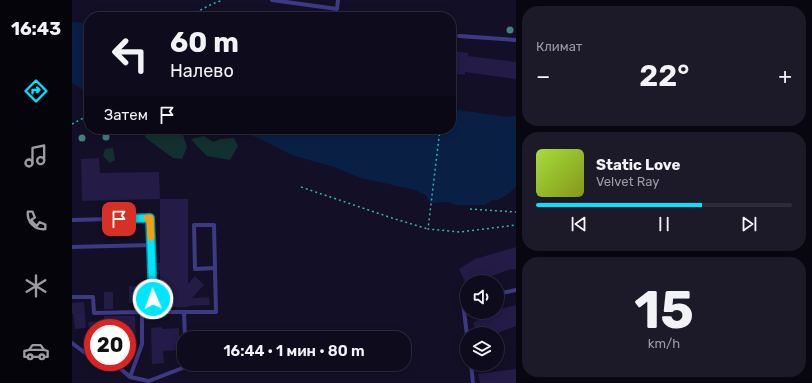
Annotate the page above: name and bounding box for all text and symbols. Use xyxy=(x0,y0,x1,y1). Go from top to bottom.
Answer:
text: 16:43 xyxy=(11,18,61,40)
text: 60 m xyxy=(170,26,239,59)
icon: left xyxy=(104,28,156,80)
text: Климат xyxy=(536,39,582,54)
text: 22° xyxy=(639,58,689,94)
text: Налево xyxy=(170,60,234,82)
text: − xyxy=(536,63,550,90)
text: + xyxy=(778,63,792,90)
icon: directions xyxy=(22,77,50,105)
icon: arrive xyxy=(156,104,178,126)
text: Затем xyxy=(104,106,148,124)
icon: music xyxy=(22,142,50,170)
text: Static Love xyxy=(596,156,680,174)
text: Velvet Ray xyxy=(596,174,659,189)
pin xyxy=(102,202,136,236)
icon: phone xyxy=(22,207,50,235)
icon: arrive xyxy=(108,208,130,230)
icon: previous xyxy=(568,213,590,235)
icon: pause xyxy=(653,213,675,235)
icon: next xyxy=(738,213,760,235)
icon: climate xyxy=(22,272,50,300)
map controls xyxy=(460,275,504,371)
button: sound xyxy=(460,275,504,319)
position arrow xyxy=(132,278,174,320)
text: 15 xyxy=(634,279,694,341)
speed limit sign: 20 xyxy=(84,319,136,371)
button: layers xyxy=(460,327,504,371)
text: km/h xyxy=(648,336,680,351)
icon: car xyxy=(22,337,50,365)
text: 16:44 · 1 мин · 80 m xyxy=(223,342,365,360)

